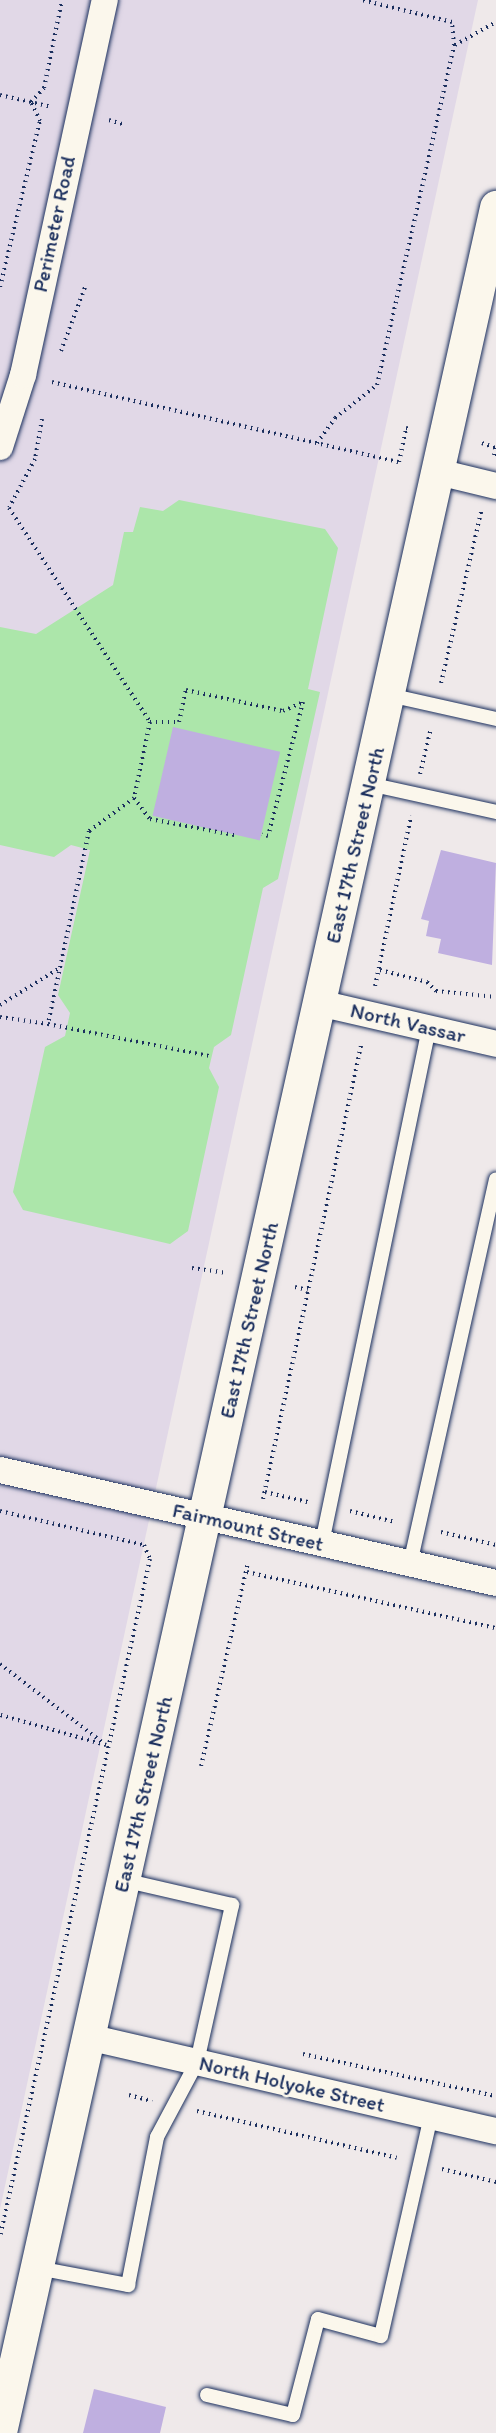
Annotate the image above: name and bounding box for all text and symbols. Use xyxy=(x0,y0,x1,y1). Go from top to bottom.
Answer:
street label: Perimeter Road xyxy=(27,154,81,294)
street label: East 17th Street North xyxy=(320,744,390,946)
street label: North Vassar xyxy=(348,998,468,1048)
street label: East 17th Street North xyxy=(214,1219,284,1421)
street label: Fairmount Street xyxy=(170,1497,326,1557)
street label: East 17th Street North xyxy=(108,1693,178,1895)
street label: North Holyoke Street xyxy=(197,2050,387,2118)

